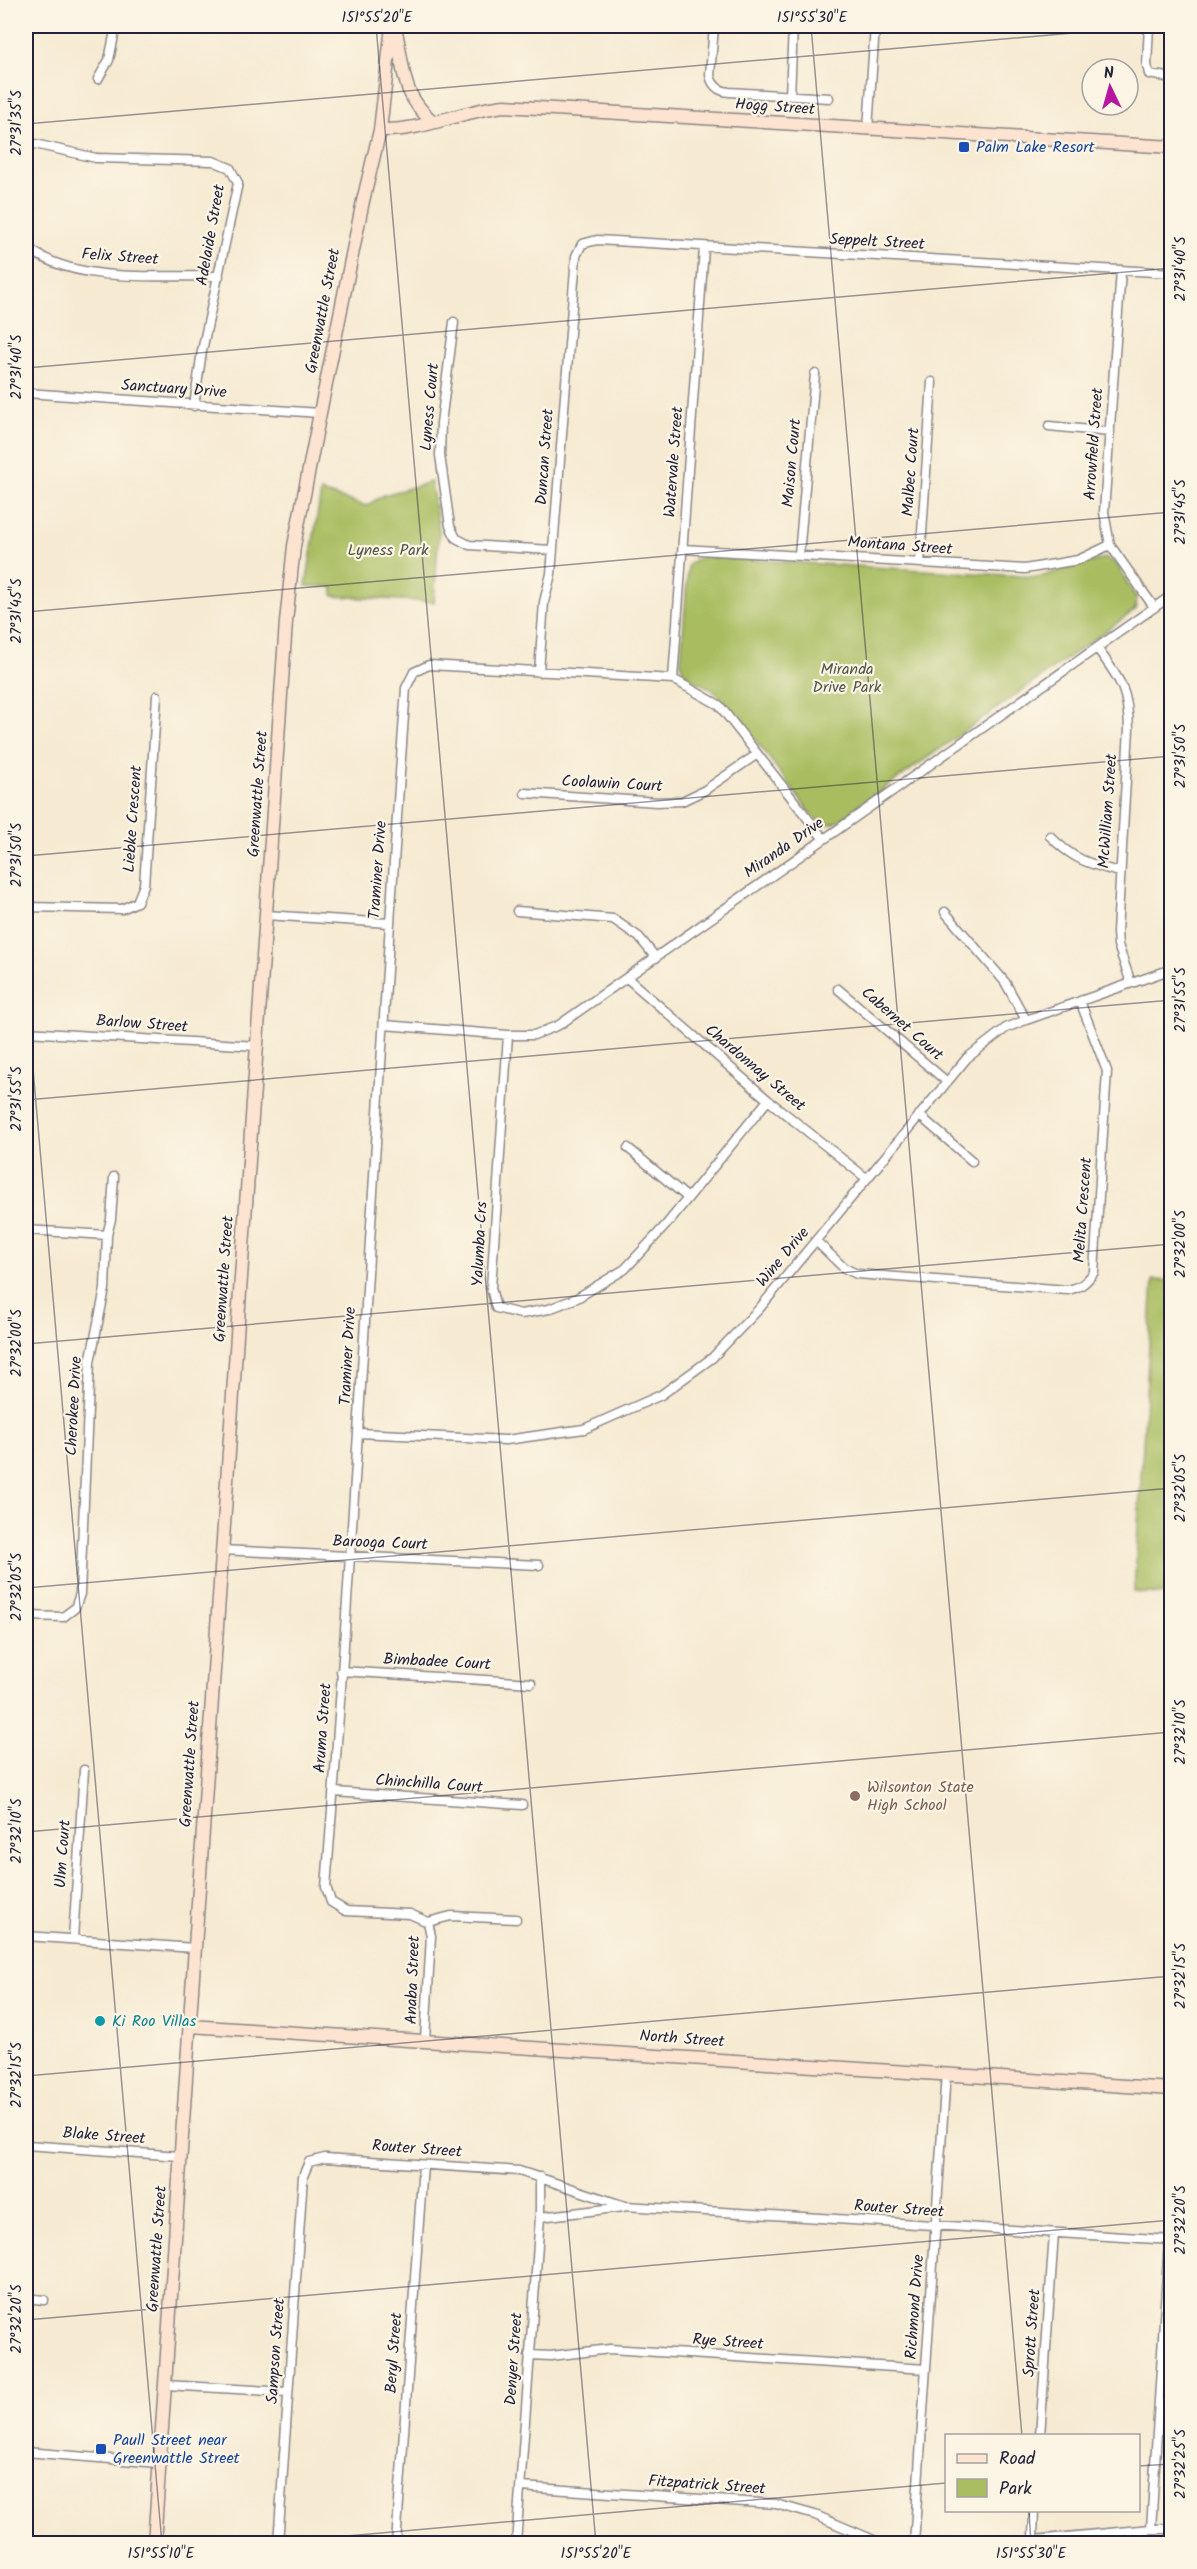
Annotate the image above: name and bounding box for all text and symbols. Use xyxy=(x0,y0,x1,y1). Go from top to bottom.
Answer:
text: 151°55'20"E xyxy=(342,6,414,30)
text: 151°55'30"E xyxy=(777,6,849,30)
north arrow xyxy=(1080,57,1140,117)
text: N xyxy=(1103,61,1115,86)
text: 27°31'35"S xyxy=(5,90,29,156)
street label: Hogg Street xyxy=(734,92,817,122)
place label: Palm Lake Resort xyxy=(976,135,1096,160)
marker: Palm Lake Resort xyxy=(957,140,971,154)
street label: Adelaide Street xyxy=(190,182,232,288)
street label: Seppelt Street xyxy=(829,227,926,257)
text: 27°31'40"S xyxy=(1169,237,1193,301)
street label: Felix Street xyxy=(81,242,160,272)
street label: Greenwattle Street xyxy=(299,246,348,376)
text: 27°31'40"S xyxy=(5,335,29,399)
street label: Lyness Court xyxy=(414,361,446,452)
street label: Sanctuary Drive xyxy=(120,373,228,405)
street label: Arrowfield Street xyxy=(1078,386,1110,501)
street label: Watervale Street xyxy=(658,405,690,518)
street label: Duncan Street xyxy=(529,407,561,506)
street label: Maison Court xyxy=(776,417,808,508)
street label: Malbec Court xyxy=(895,426,927,517)
text: 27°31'45"S xyxy=(1169,479,1193,545)
street label: Montana Street xyxy=(847,530,954,562)
park label: Lyness Park xyxy=(347,538,429,563)
text: 27°31'45"S xyxy=(5,578,29,644)
park label: Miranda Drive Park xyxy=(813,657,882,700)
text: 27°31'50"S xyxy=(1169,724,1193,788)
street label: Greenwattle Street xyxy=(241,729,275,858)
street label: McWilliam Street xyxy=(1092,752,1125,869)
street label: Liebke Crescent xyxy=(117,764,149,873)
street label: Coolawin Court xyxy=(561,769,664,799)
street label: Miranda Drive xyxy=(739,811,829,885)
street label: Traminer Drive xyxy=(362,820,394,920)
text: 27°31'50"S xyxy=(5,823,29,887)
text: 27°31'55"S xyxy=(1169,967,1193,1033)
street label: Cabernet Court xyxy=(855,981,949,1068)
street label: Barlow Street xyxy=(95,1008,190,1040)
street label: Chardonnay Street xyxy=(699,1018,812,1118)
text: 27°31'55"S xyxy=(5,1066,29,1132)
street label: Melita Crescent xyxy=(1067,1156,1099,1264)
street label: Yalumba Crs xyxy=(465,1201,495,1287)
text: 27°32'00"S xyxy=(1169,1210,1193,1278)
street label: Greenwattle Street xyxy=(207,1214,241,1343)
street label: Wine Drive xyxy=(750,1221,816,1293)
street label: Traminer Drive xyxy=(333,1306,363,1406)
text: 27°32'00"S xyxy=(5,1309,29,1377)
street label: Cherokee Drive xyxy=(59,1356,89,1456)
text: 27°32'05"S xyxy=(1169,1454,1193,1522)
street label: Barooga Court xyxy=(332,1529,429,1557)
text: 27°32'05"S xyxy=(5,1553,29,1621)
street label: Bimbadee Court xyxy=(383,1647,492,1677)
street label: Aruma Street xyxy=(307,1681,339,1774)
street label: Greenwattle Street xyxy=(173,1699,207,1828)
text: 27°32'10"S xyxy=(1169,1699,1193,1765)
street label: Chinchilla Court xyxy=(374,1768,484,1800)
place label: Wilsonton State High School xyxy=(867,1775,974,1818)
marker: Wilsonton State High School xyxy=(848,1789,862,1803)
text: 27°32'10"S xyxy=(5,1798,29,1864)
street label: Ulm Court xyxy=(48,1818,78,1889)
street label: Anaba Street xyxy=(399,1934,427,2025)
text: 27°32'15"S xyxy=(1169,1943,1193,2009)
place label: Ki Roo Villas xyxy=(112,2009,197,2034)
marker: Ki Roo Villas xyxy=(93,2014,107,2028)
street label: North Street xyxy=(639,2024,726,2054)
text: 27°32'15"S xyxy=(5,2042,29,2108)
street label: Blake Street xyxy=(62,2121,147,2151)
street label: Router Street xyxy=(371,2133,464,2165)
street label: Greenwattle Street xyxy=(140,2184,174,2313)
text: 27°32'20"S xyxy=(1169,2185,1193,2255)
street label: Router Street xyxy=(853,2193,946,2225)
street label: Richmond Drive xyxy=(899,2254,931,2360)
text: 27°32'20"S xyxy=(5,2284,29,2354)
street label: Sprott Street xyxy=(1016,2287,1048,2378)
street label: Sampson Street xyxy=(260,2296,292,2405)
street label: Beryl Street xyxy=(379,2311,409,2394)
street label: Denyer Street xyxy=(498,2311,530,2406)
street label: Rye Street xyxy=(692,2327,765,2357)
place label: Paull Street near Greenwattle Street xyxy=(113,2428,241,2471)
text: 27°32'25"S xyxy=(1169,2429,1193,2499)
legend xyxy=(945,2434,1140,2512)
marker: Paull Street near Greenwattle Street xyxy=(94,2442,108,2456)
text: Road xyxy=(999,2445,1036,2474)
street label: Fitzpatrick Street xyxy=(648,2468,767,2502)
text: Park xyxy=(999,2475,1032,2504)
text: 151°55'10"E xyxy=(128,2542,196,2566)
text: 151°55'20"E xyxy=(561,2542,633,2566)
text: 151°55'30"E xyxy=(996,2542,1068,2566)

